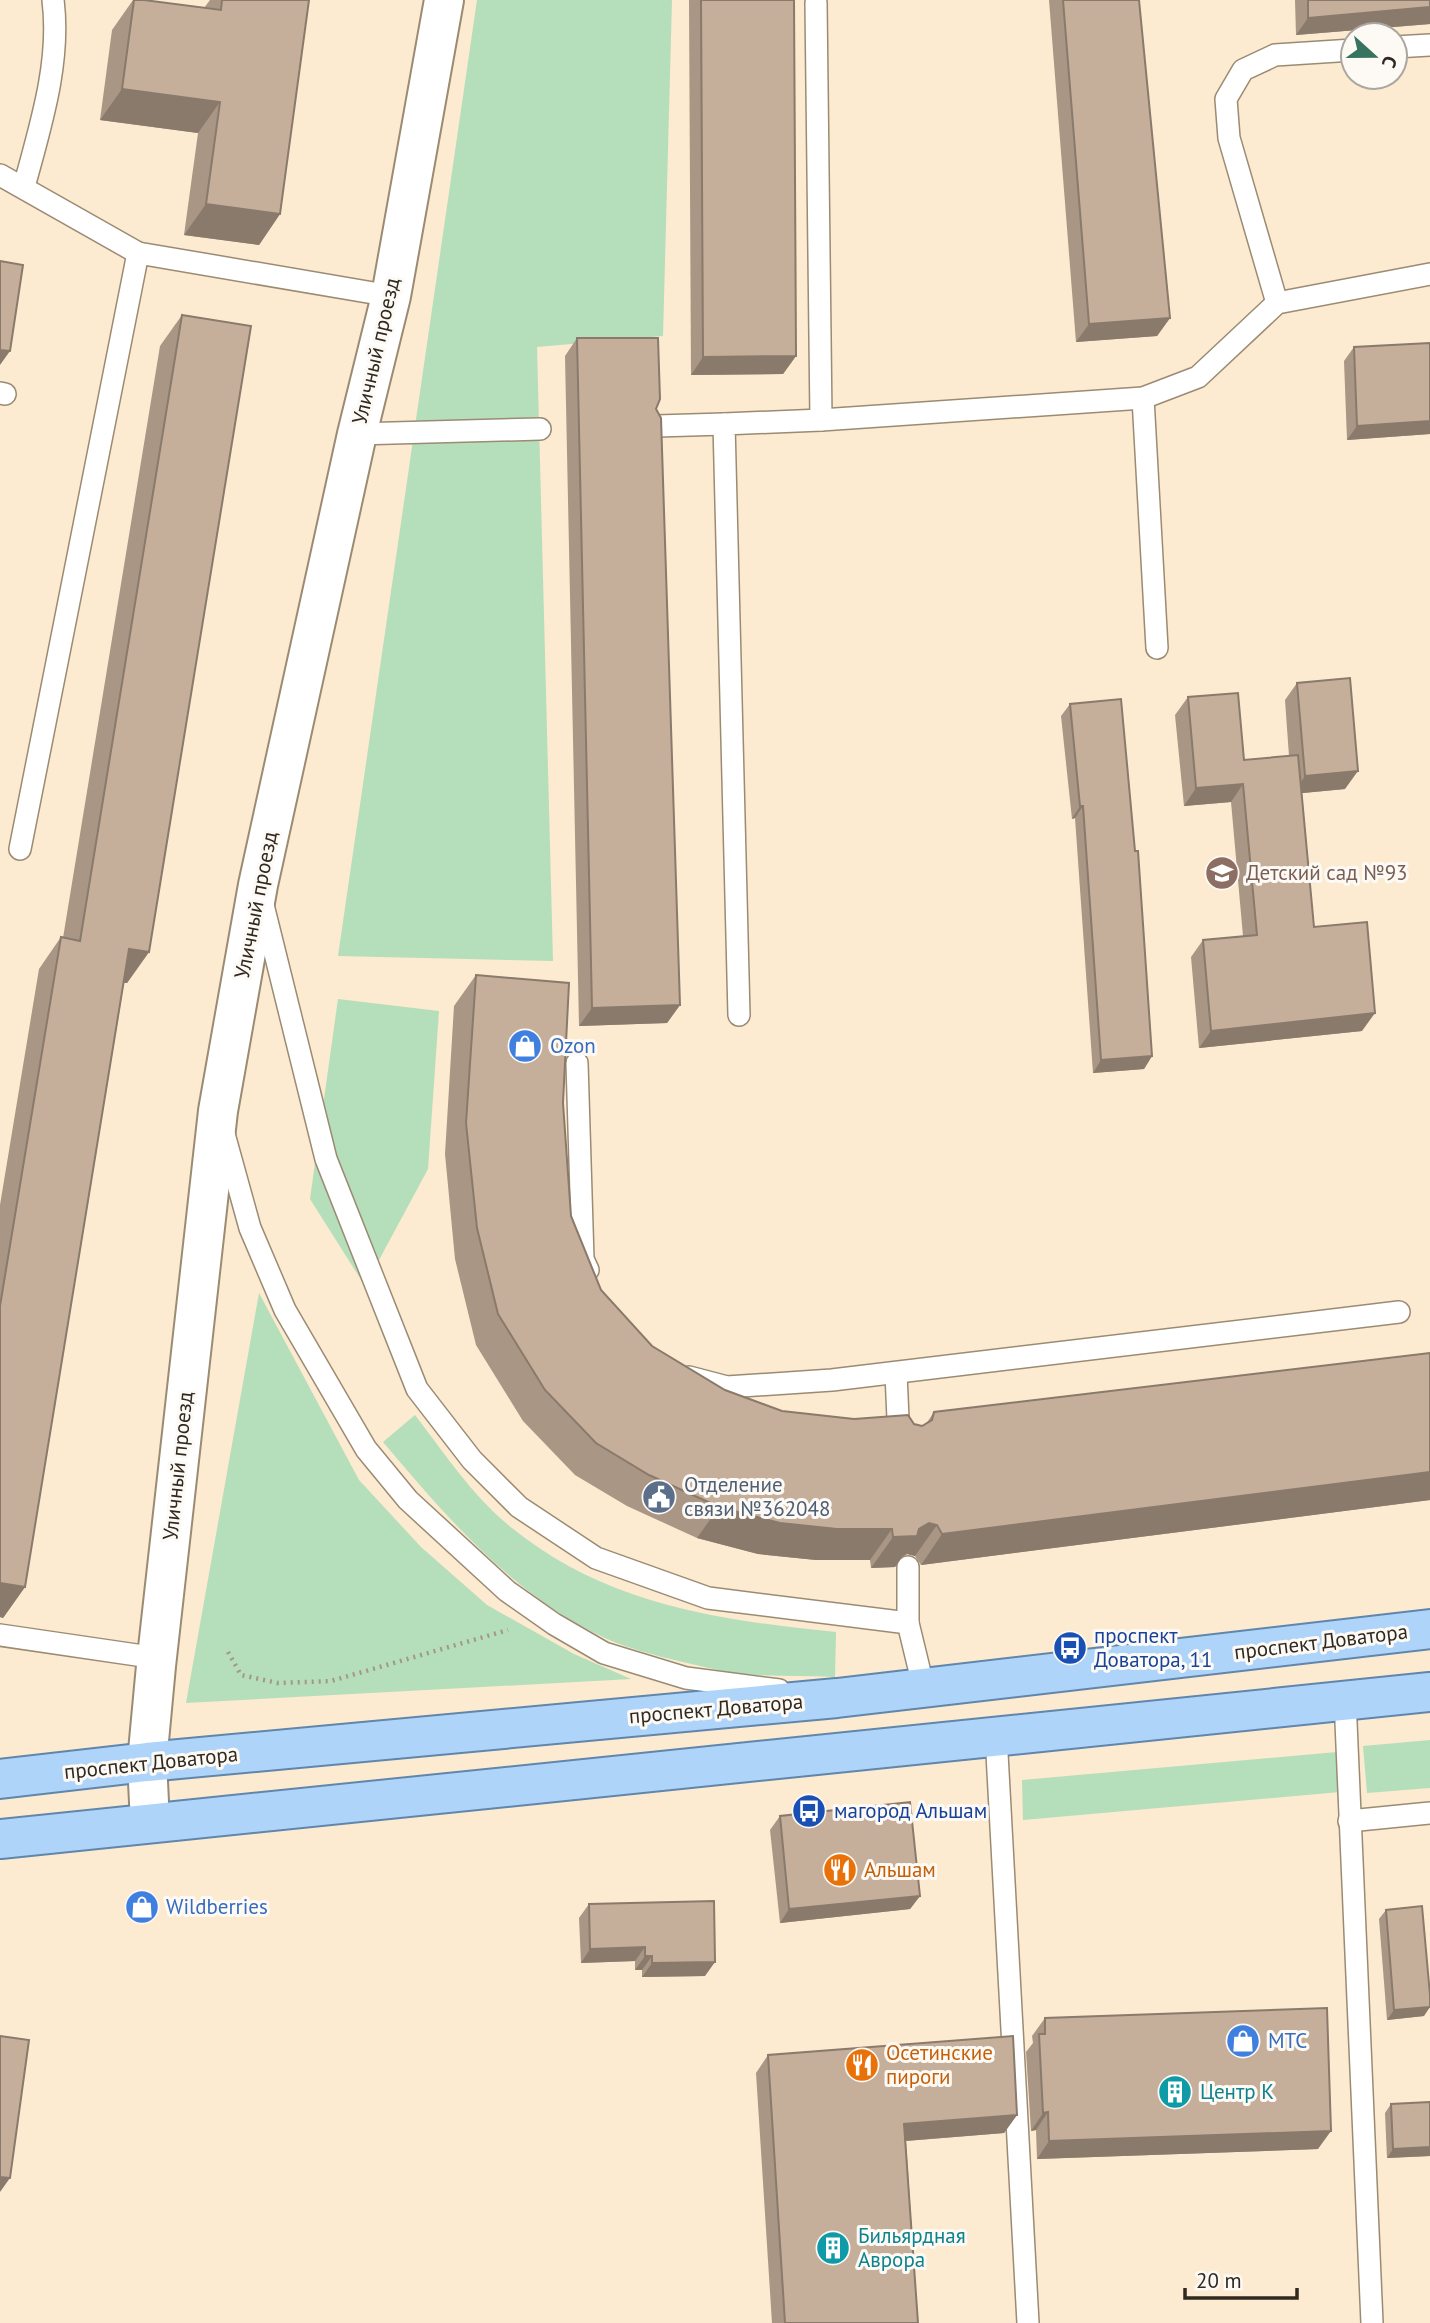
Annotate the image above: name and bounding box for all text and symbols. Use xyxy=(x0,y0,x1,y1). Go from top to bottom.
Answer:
north arrow xyxy=(1339,21,1409,91)
text: С xyxy=(1377,53,1403,72)
street label: Уличный проезд xyxy=(346,275,405,427)
street label: Уличный проезд xyxy=(228,829,283,981)
school or university icon: Детский сад №93 xyxy=(1203,854,1241,892)
place label: Детский сад №93 xyxy=(1246,859,1408,886)
shop icon: Ozon xyxy=(506,1027,544,1065)
place label: Ozon xyxy=(550,1032,596,1059)
street label: Уличный проезд xyxy=(156,1390,199,1542)
place label: Отделение связи №362048 xyxy=(684,1471,830,1522)
public building icon: Отделение связи №362048 xyxy=(640,1478,678,1516)
street label: проспект Доватора xyxy=(1233,1617,1409,1666)
place label: проспект Доватора, 11 xyxy=(1094,1622,1212,1673)
bus stop icon: проспект Доватора, 11 xyxy=(1051,1629,1089,1667)
street label: проспект Доватора xyxy=(628,1687,804,1730)
street label: проспект Доватора xyxy=(63,1740,239,1785)
bus stop icon: магород Альшам xyxy=(790,1792,828,1830)
place label: магород Альшам xyxy=(834,1797,987,1824)
restaurant icon: Альшам xyxy=(821,1851,859,1889)
place label: Альшам xyxy=(864,1856,936,1883)
shop icon: Wildberries xyxy=(123,1888,161,1926)
place label: Wildberries xyxy=(166,1893,268,1920)
shop icon: МТС xyxy=(1224,2022,1262,2060)
place label: МТС xyxy=(1268,2027,1307,2054)
place label: Осетинские пироги xyxy=(886,2039,993,2090)
restaurant icon: Осетинские пироги xyxy=(843,2046,881,2084)
building icon: Центр К xyxy=(1156,2073,1194,2111)
place label: Центр К xyxy=(1200,2078,1274,2105)
place label: Бильярдная Аврора xyxy=(858,2222,966,2273)
building icon: Бильярдная Аврора xyxy=(814,2229,852,2267)
scale bar xyxy=(1185,2256,1297,2300)
text: 20 m xyxy=(1196,2267,1242,2294)

